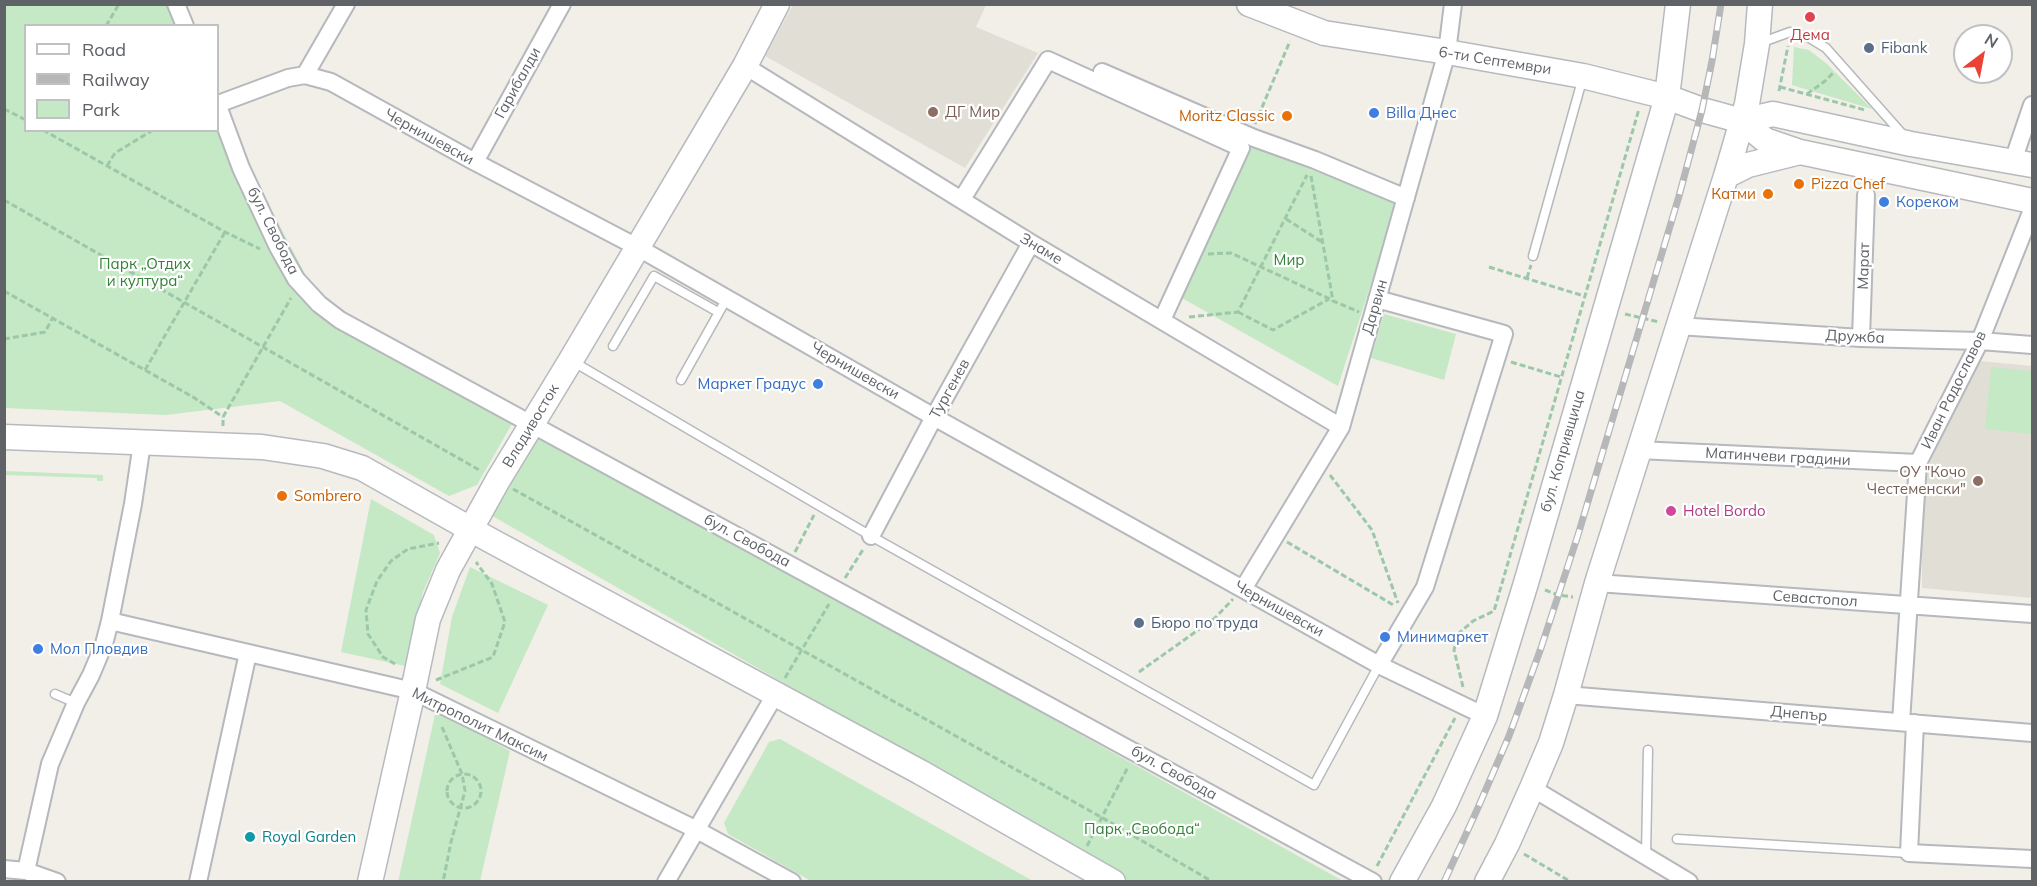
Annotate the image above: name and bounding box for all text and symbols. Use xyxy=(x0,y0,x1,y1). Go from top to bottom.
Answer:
marker: Дема xyxy=(1803,10,1817,24)
legend xyxy=(24,24,219,132)
north arrow xyxy=(1953,24,2013,84)
place label: Дема xyxy=(1790,26,1830,44)
text: N xyxy=(1981,29,2002,52)
text: Road xyxy=(82,38,126,61)
place label: Fibank xyxy=(1881,39,1928,57)
marker: Fibank xyxy=(1862,41,1876,55)
street label: 6-ти Септември xyxy=(1437,43,1553,79)
street label: Гарибалди xyxy=(491,44,545,122)
text: Railway xyxy=(82,68,150,91)
text: Park xyxy=(82,98,120,121)
place label: ДГ Мир xyxy=(945,103,1000,121)
place label: Billa Днес xyxy=(1386,104,1457,122)
street label: Чернишевски xyxy=(381,105,477,169)
marker: ДГ Мир xyxy=(926,105,940,119)
marker: Billa Днес xyxy=(1367,106,1381,120)
place label: Moritz Classic xyxy=(1179,107,1275,125)
marker: Moritz Classic xyxy=(1280,109,1294,123)
place label: Pizza Chef xyxy=(1811,175,1885,193)
marker: Pizza Chef xyxy=(1792,177,1806,191)
street label: бул. Свобода xyxy=(243,184,303,278)
place label: Катми xyxy=(1711,185,1756,203)
marker: Катми xyxy=(1761,187,1775,201)
place label: Кореком xyxy=(1896,193,1959,211)
marker: Кореком xyxy=(1877,195,1891,209)
street label: Знаме xyxy=(1017,229,1065,269)
street label: Марат xyxy=(1854,242,1874,290)
park label: Мир xyxy=(1274,251,1304,269)
park label: Парк „Отдих и култура“ xyxy=(99,255,191,290)
street label: Дарвин xyxy=(1359,277,1391,337)
street label: Дружба xyxy=(1825,326,1885,348)
street label: Иван Радославов xyxy=(1918,328,1990,452)
street label: Чернишевски xyxy=(808,338,902,404)
street label: Тургенев xyxy=(926,356,974,422)
place label: Маркет Градус xyxy=(698,375,806,393)
marker: Маркет Градус xyxy=(811,377,825,391)
street label: Владивосток xyxy=(499,381,563,471)
street label: бул. Копривщица xyxy=(1537,388,1589,514)
street label: Матинчеви градини xyxy=(1705,444,1851,470)
place label: ОУ "Кочо Честеменски" xyxy=(1867,463,1966,498)
marker: ОУ "Кочо Честеменски" xyxy=(1971,474,1985,488)
place label: Sombrero xyxy=(294,487,362,505)
marker: Sombrero xyxy=(275,489,289,503)
place label: Hotel Bordo xyxy=(1683,502,1765,520)
marker: Hotel Bordo xyxy=(1664,504,1678,518)
street label: бул. Свобода xyxy=(701,511,793,571)
street label: Чернишевски xyxy=(1231,577,1327,641)
street label: Севастопол xyxy=(1772,587,1858,611)
place label: Бюро по труда xyxy=(1151,614,1258,632)
marker: Бюро по труда xyxy=(1132,616,1146,630)
place label: Минимаркет xyxy=(1397,628,1488,646)
marker: Минимаркет xyxy=(1378,630,1392,644)
place label: Мол Пловдив xyxy=(50,640,148,658)
marker: Мол Пловдив xyxy=(31,642,45,656)
street label: Митрополит Максим xyxy=(409,684,551,766)
street label: Днепър xyxy=(1770,703,1828,725)
street label: бул. Свобода xyxy=(1128,742,1220,804)
park label: Парк „Свобода“ xyxy=(1084,820,1200,838)
place label: Royal Garden xyxy=(262,828,356,846)
marker: Royal Garden xyxy=(243,830,257,844)

